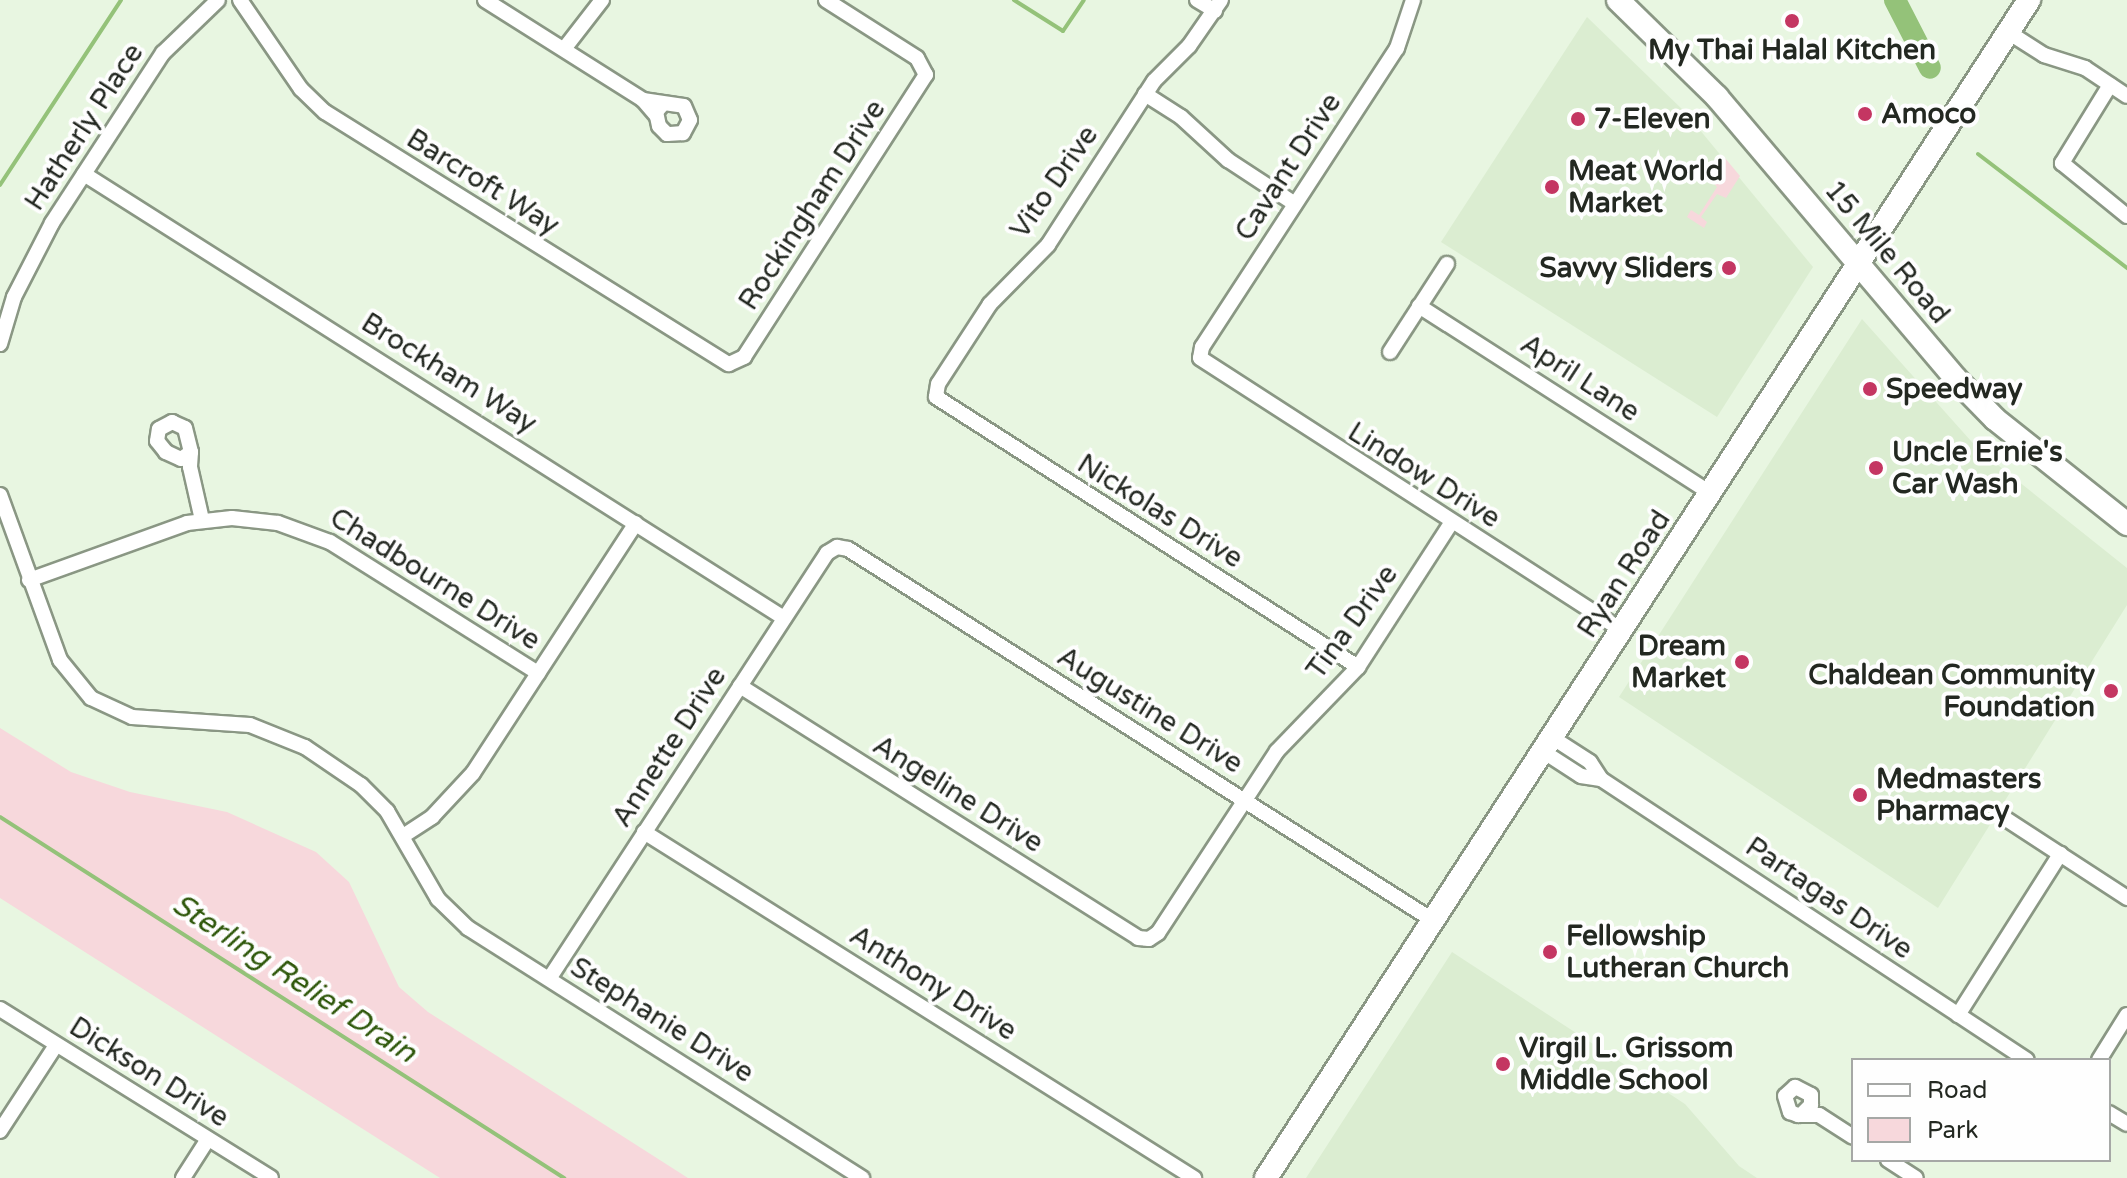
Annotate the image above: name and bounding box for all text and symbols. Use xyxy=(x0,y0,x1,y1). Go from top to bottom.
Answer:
marker: My Thai Halal Kitchen xyxy=(1783,12,1801,30)
place label: My Thai Halal Kitchen xyxy=(1648,33,1936,67)
street label: Hatherly Place xyxy=(18,37,150,217)
street label: Cavant Drive xyxy=(1228,87,1348,247)
street label: Rockingham Drive xyxy=(732,94,892,316)
place label: Amoco xyxy=(1881,97,1976,131)
place label: 7-Eleven xyxy=(1594,102,1711,136)
marker: Amoco xyxy=(1856,105,1874,123)
marker: 7-Eleven xyxy=(1569,110,1587,128)
street label: Vito Drive xyxy=(1003,119,1105,245)
street label: Barcroft Way xyxy=(400,122,566,242)
place label: Meat World Market xyxy=(1568,154,1723,220)
street label: 15 Mile Road xyxy=(1817,174,1957,330)
marker: Meat World Market xyxy=(1543,178,1561,196)
place label: Savvy Sliders xyxy=(1540,251,1713,285)
marker: Savvy Sliders xyxy=(1720,259,1738,277)
street label: Brockham Way xyxy=(355,306,543,440)
street label: April Lane xyxy=(1514,327,1646,429)
place label: Speedway xyxy=(1886,372,2023,406)
marker: Speedway xyxy=(1861,380,1879,398)
street label: Lindow Drive xyxy=(1342,415,1506,535)
place label: Uncle Ernie's Car Wash xyxy=(1892,435,2063,501)
street label: Nickolas Drive xyxy=(1071,447,1249,575)
marker: Uncle Ernie's Car Wash xyxy=(1867,459,1885,477)
street label: Chadbourne Drive xyxy=(324,501,546,657)
street label: Ryan Road xyxy=(1570,504,1678,644)
street label: Tina Drive xyxy=(1299,558,1405,686)
place label: Dream Market xyxy=(1631,629,1726,695)
street label: Augustine Drive xyxy=(1051,639,1249,781)
marker: Dream Market xyxy=(1733,653,1751,671)
place label: Chaldean Community Foundation xyxy=(1808,658,2095,724)
street label: Annette Drive xyxy=(605,661,733,833)
marker: Chaldean Community Foundation xyxy=(2102,682,2120,700)
street label: Angeline Drive xyxy=(867,728,1049,860)
place label: Medmasters Pharmacy xyxy=(1876,762,2041,828)
marker: Medmasters Pharmacy xyxy=(1851,786,1869,804)
street label: Partagas Drive xyxy=(1739,830,1919,966)
water label: Sterling Relief Drain xyxy=(165,887,423,1071)
street label: Anthony Drive xyxy=(843,918,1023,1048)
place label: Fellowship Lutheran Church xyxy=(1566,919,1789,985)
marker: Fellowship Lutheran Church xyxy=(1541,943,1559,961)
street label: Stephanie Drive xyxy=(564,950,760,1090)
street label: Dickson Drive xyxy=(63,1010,235,1134)
place label: Virgil L. Grissom Middle School xyxy=(1519,1031,1734,1097)
marker: Virgil L. Grissom Middle School xyxy=(1494,1055,1512,1073)
legend xyxy=(1851,1058,2111,1162)
text: Road xyxy=(1927,1076,1987,1105)
text: Park xyxy=(1927,1116,1978,1145)

